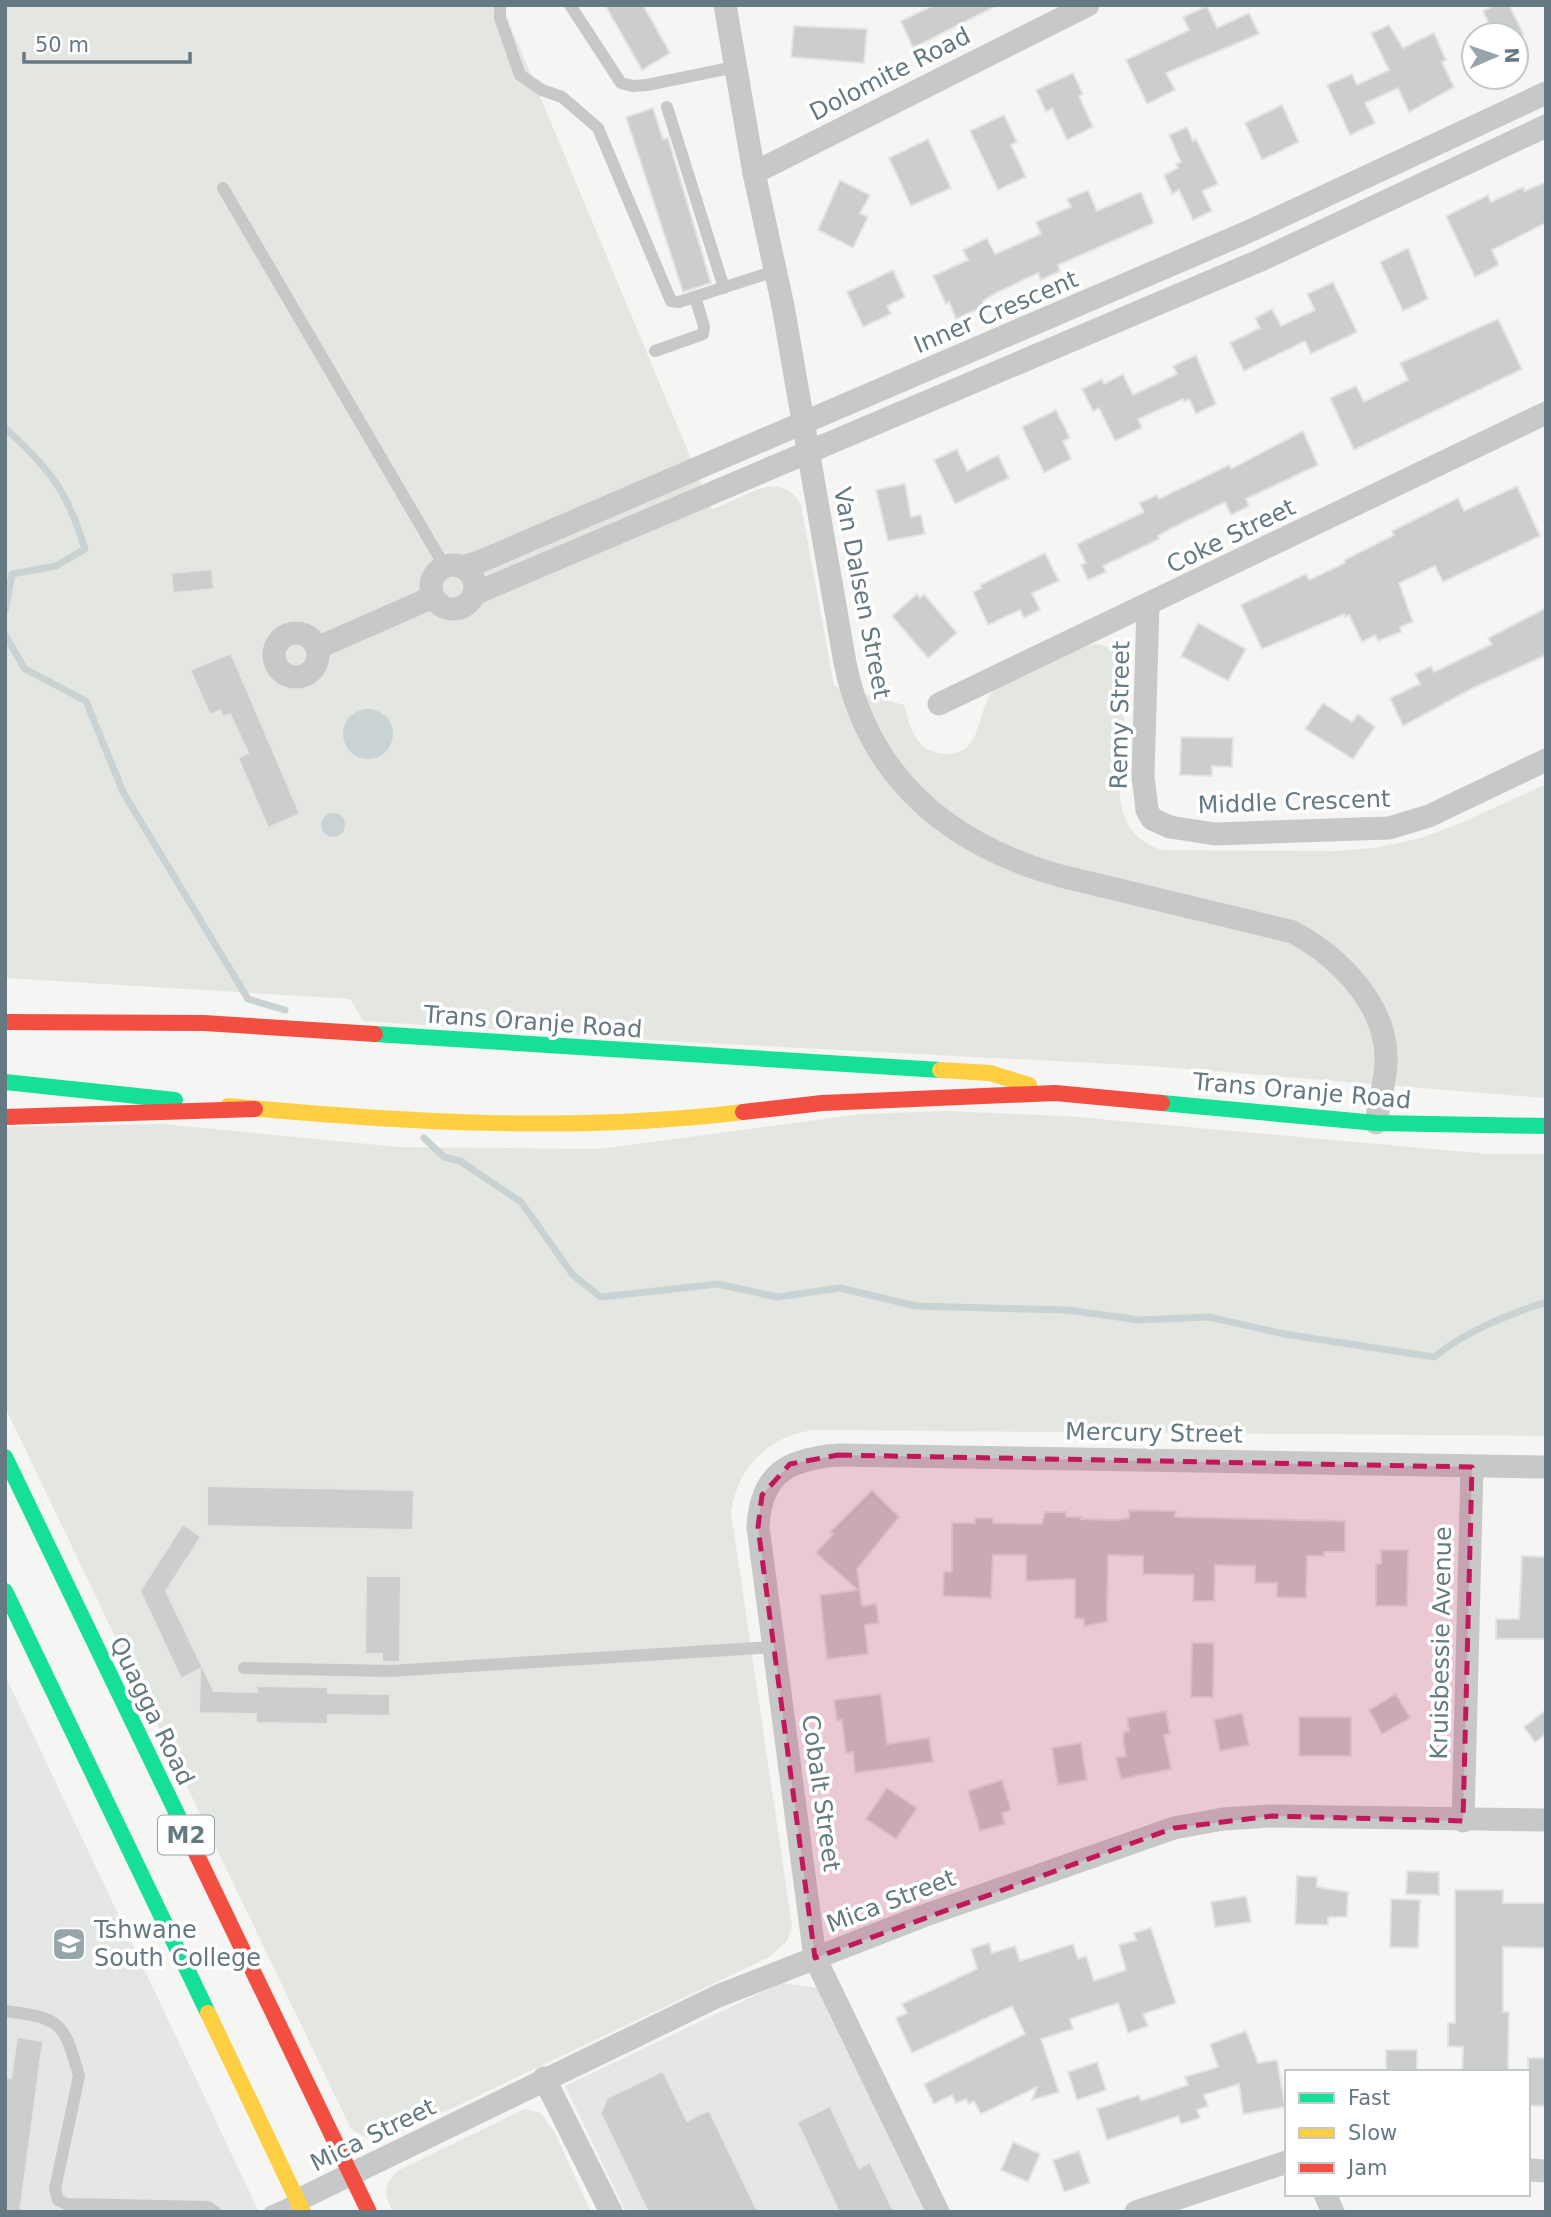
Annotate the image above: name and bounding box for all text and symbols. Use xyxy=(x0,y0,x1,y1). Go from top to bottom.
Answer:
scale bar xyxy=(24,21,191,65)
street label: Dolomite Road xyxy=(805,21,975,127)
north arrow xyxy=(1460,21,1530,91)
text: 50 m xyxy=(35,33,89,57)
text: N xyxy=(1501,47,1523,64)
street label: Inner Crescent xyxy=(910,265,1082,359)
street label: Van Dalsen Street xyxy=(828,485,896,701)
street label: Coke Street xyxy=(1162,493,1300,579)
street label: Remy Street xyxy=(1105,641,1135,789)
street label: Middle Crescent xyxy=(1197,785,1391,819)
street label: Trans Oranje Road xyxy=(422,1000,643,1044)
street label: Trans Oranje Road xyxy=(1191,1067,1412,1114)
street label: Mercury Street xyxy=(1065,1417,1243,1449)
street label: Kruisbessie Avenue xyxy=(1425,1526,1457,1760)
street label: Quagga Road xyxy=(104,1632,200,1790)
street label: Cobalt Street xyxy=(796,1713,846,1873)
road number: M2 xyxy=(158,1816,214,1854)
street label: Mica Street xyxy=(823,1864,959,1938)
place label: Tshwane South College xyxy=(93,1916,261,1972)
school or university icon: Tshwane South College xyxy=(50,1925,88,1963)
legend xyxy=(1285,2070,1530,2196)
text: Fast xyxy=(1348,2086,1390,2110)
street label: Mica Street xyxy=(306,2093,440,2177)
text: Slow xyxy=(1348,2121,1397,2145)
text: Jam xyxy=(1346,2156,1388,2180)

